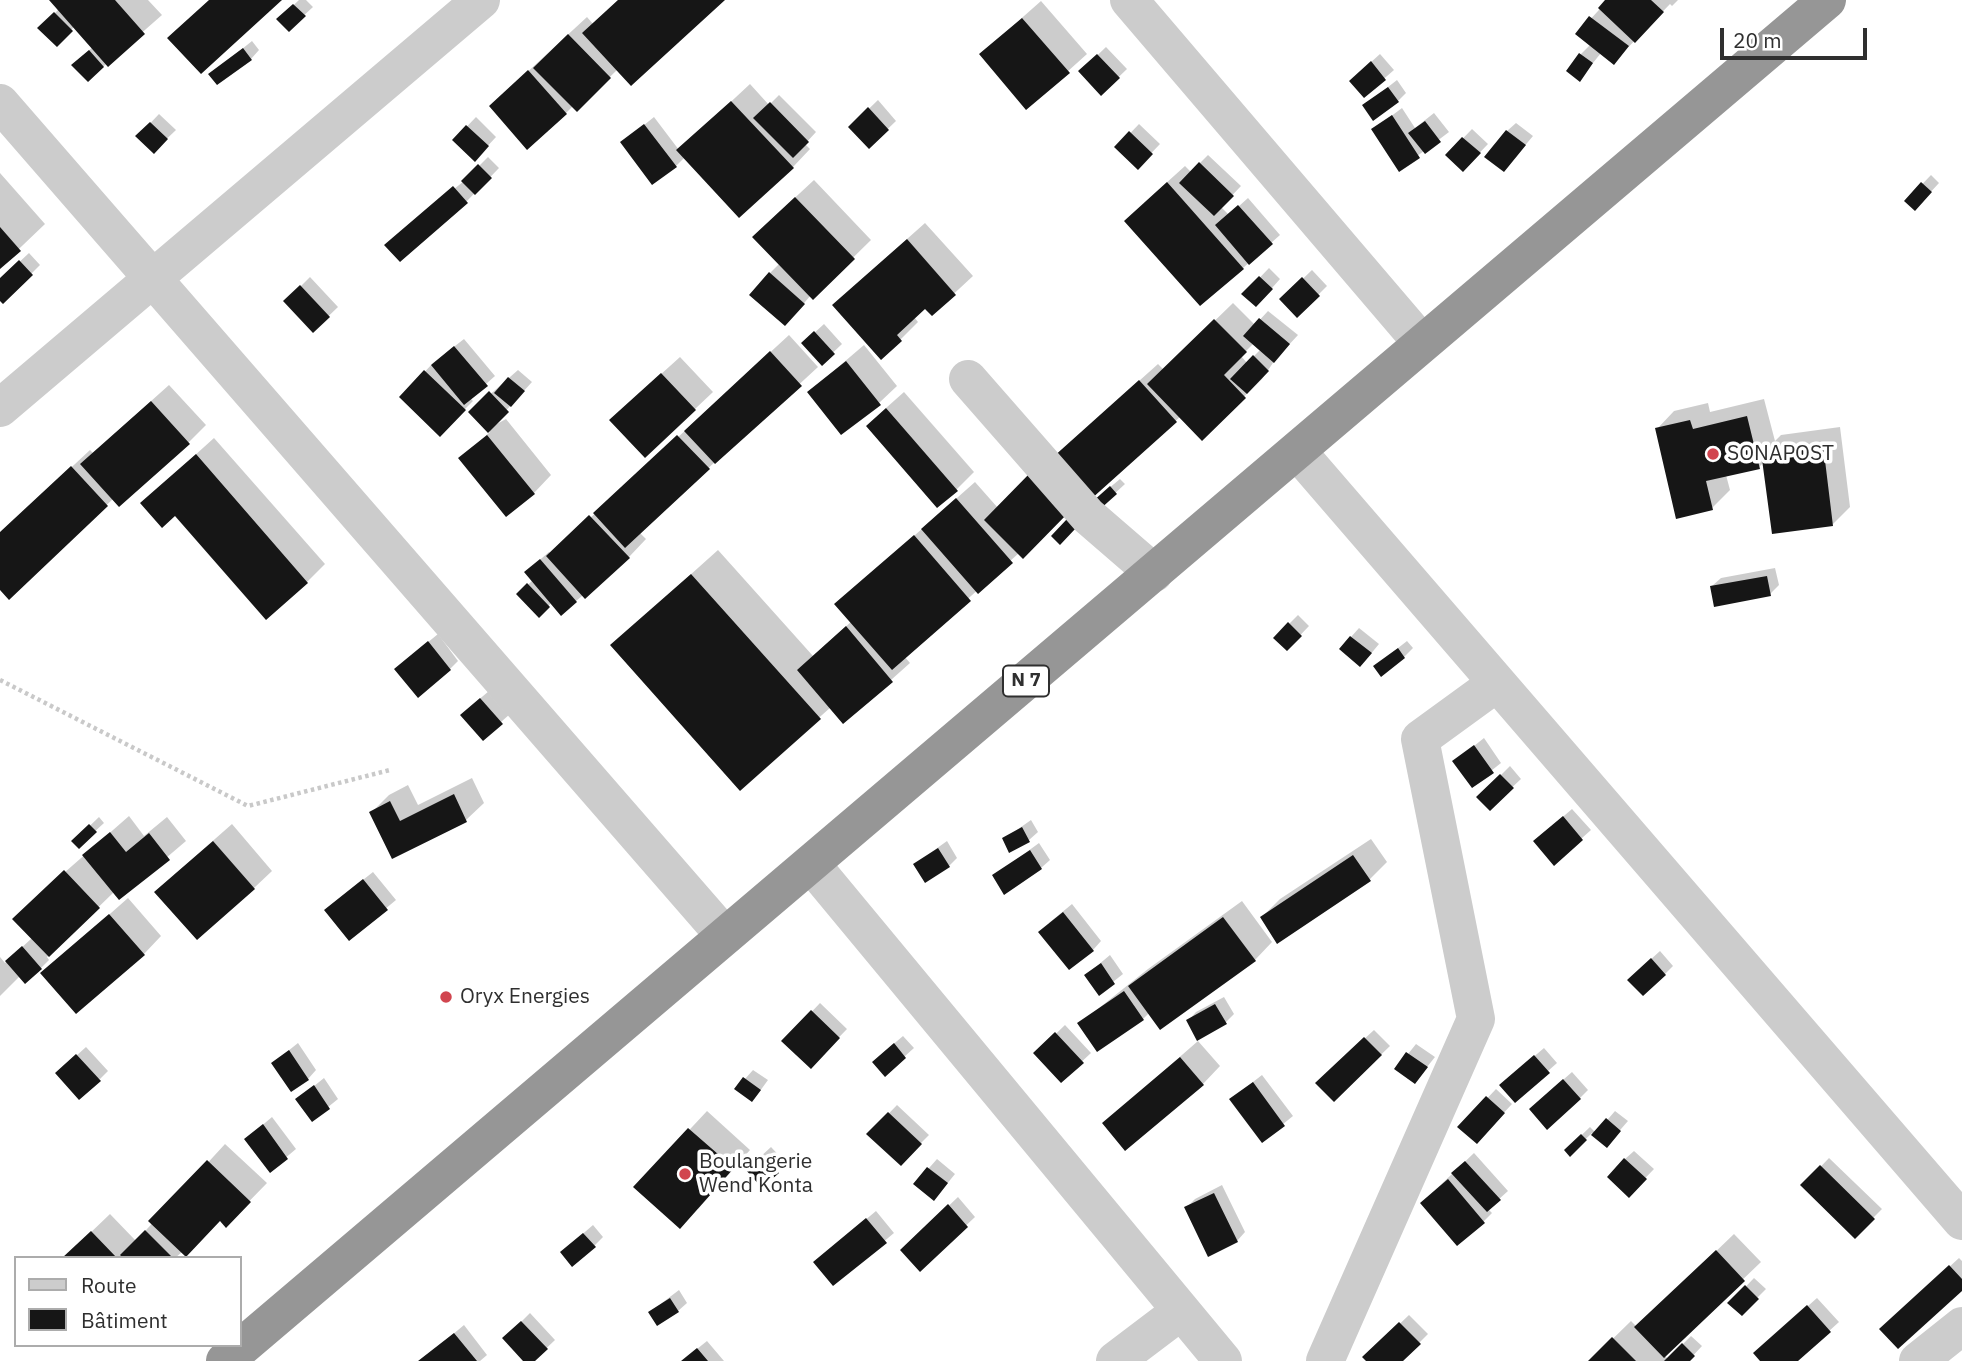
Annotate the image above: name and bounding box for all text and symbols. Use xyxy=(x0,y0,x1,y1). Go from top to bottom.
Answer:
scale bar xyxy=(1724,14,1871,58)
text: 20 m xyxy=(1733,26,1782,54)
place label: SONAPOST xyxy=(1727,441,1834,467)
marker: SONAPOST xyxy=(1705,446,1721,462)
road number: N 7 xyxy=(1003,666,1049,696)
place label: Oryx Energies xyxy=(460,984,590,1010)
marker: Oryx Energies xyxy=(438,989,454,1005)
place label: Boulangerie Wend Konta xyxy=(699,1149,813,1199)
marker: Boulangerie Wend Konta xyxy=(677,1166,693,1182)
legend xyxy=(14,1256,242,1347)
text: Route xyxy=(81,1271,137,1299)
text: Bâtiment xyxy=(81,1306,168,1334)

